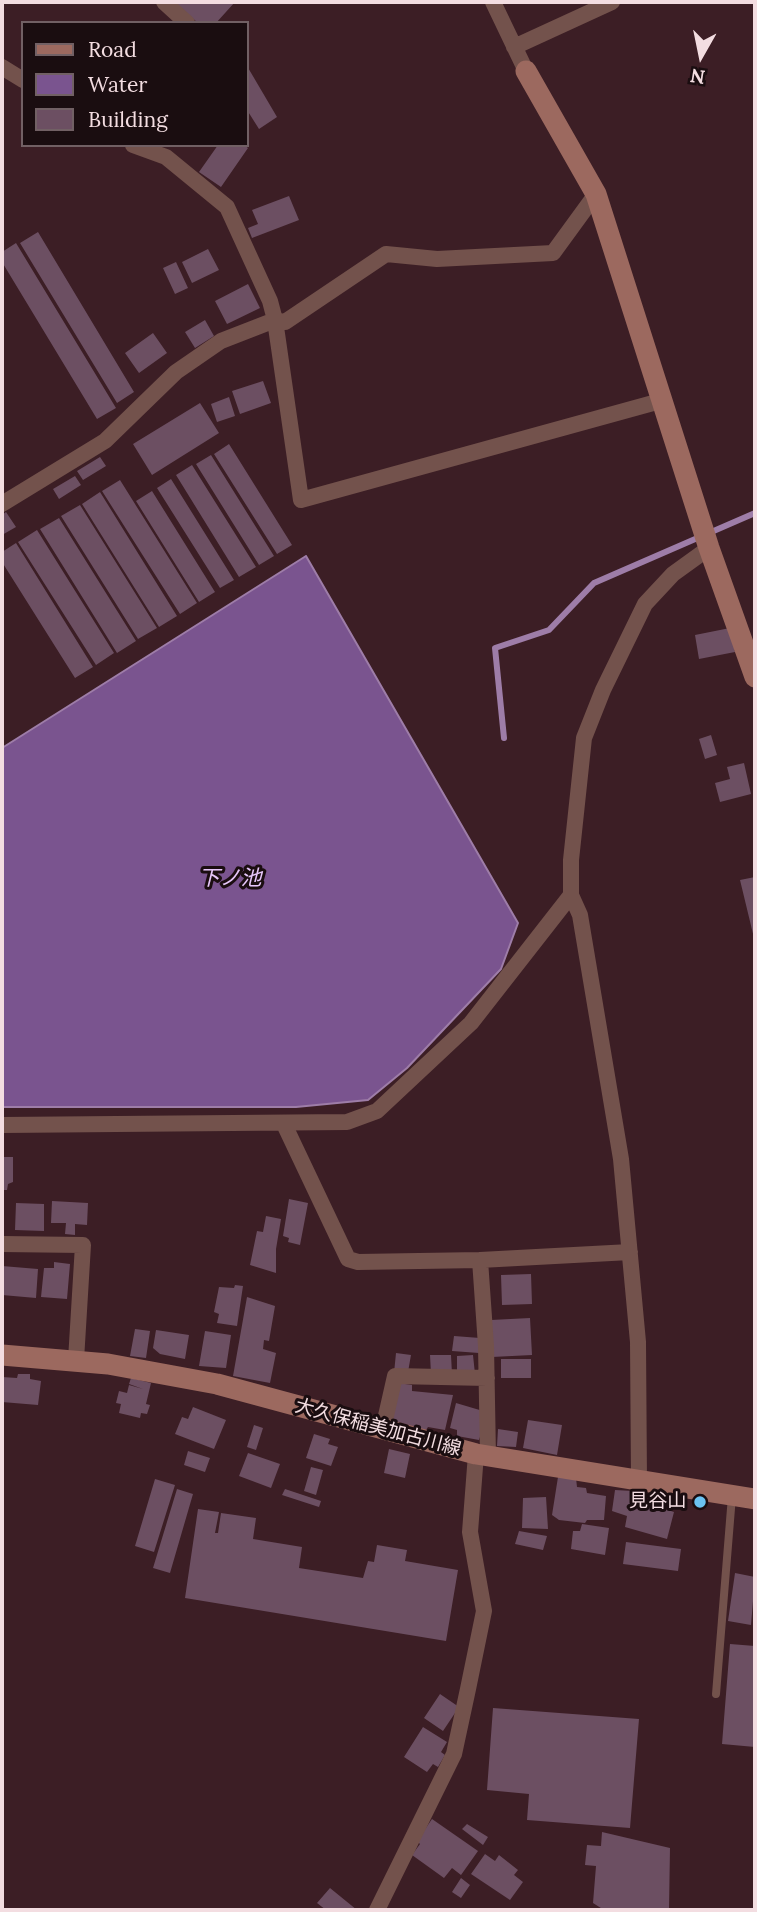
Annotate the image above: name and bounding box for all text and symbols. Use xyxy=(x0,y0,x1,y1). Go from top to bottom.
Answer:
legend xyxy=(21,21,248,147)
north arrow xyxy=(666,21,736,91)
text: Road xyxy=(88,36,137,63)
text: N xyxy=(689,64,707,90)
text: Water xyxy=(88,71,147,98)
text: Building xyxy=(88,106,168,133)
water label: 下ノ池 xyxy=(199,866,261,892)
street label: 大久保稲美加古川線 xyxy=(292,1395,464,1461)
place label: 見谷山 xyxy=(629,1491,686,1513)
marker: 見谷山 xyxy=(692,1494,708,1510)

